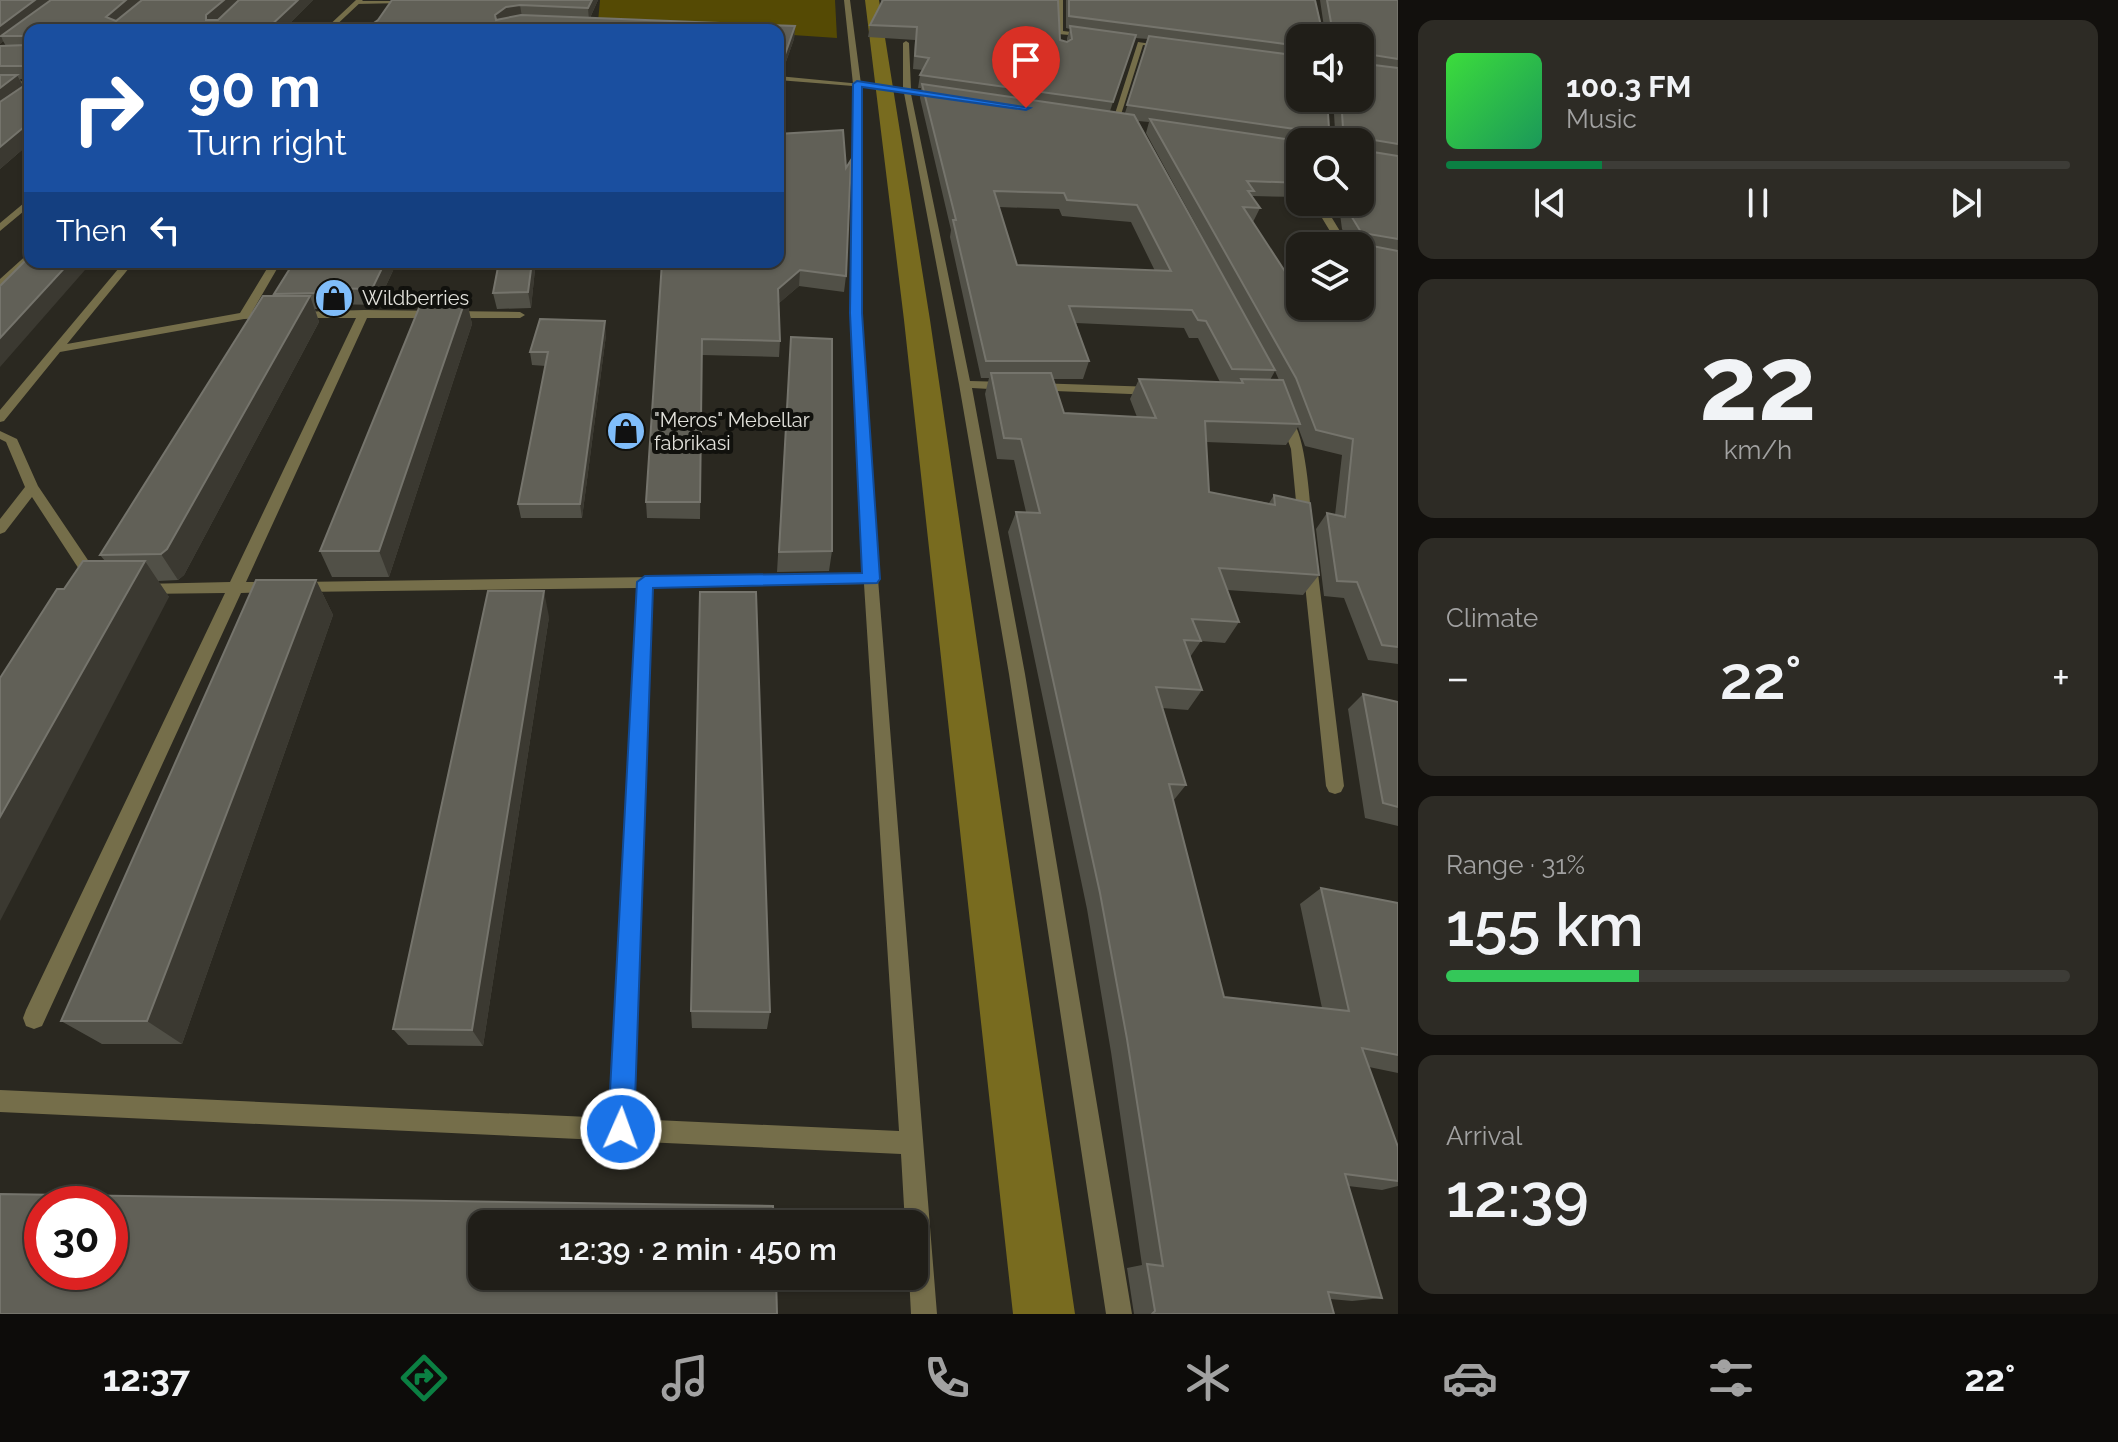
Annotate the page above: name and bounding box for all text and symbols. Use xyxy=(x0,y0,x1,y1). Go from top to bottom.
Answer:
map controls xyxy=(1286,24,1374,320)
button: sound xyxy=(1286,24,1374,112)
pin xyxy=(992,26,1060,108)
icon: arrive xyxy=(1004,38,1048,82)
text: 90 m xyxy=(188,54,321,120)
icon: right xyxy=(56,56,160,160)
text: 100.3 FM xyxy=(1566,69,1692,104)
text: Music xyxy=(1566,104,1637,134)
text: Turn right xyxy=(188,121,347,163)
button: search xyxy=(1286,128,1374,216)
icon: previous xyxy=(1528,181,1572,225)
icon: pause xyxy=(1736,181,1780,225)
icon: next xyxy=(1944,181,1988,225)
icon: left xyxy=(143,208,187,252)
text: Then xyxy=(56,213,127,248)
button: layers xyxy=(1286,232,1374,320)
shop icon: Wildberries xyxy=(313,277,355,319)
place label: Wildberries xyxy=(362,286,469,310)
text: 22 xyxy=(1699,322,1817,444)
place label: "Meros" Mebellar fabrikasi xyxy=(654,408,810,455)
shop icon: "Meros" Mebellar fabrikasi xyxy=(605,410,647,452)
text: km/h xyxy=(1724,435,1792,465)
text: Climate xyxy=(1446,603,1538,633)
text: 22° xyxy=(1720,643,1802,713)
text: − xyxy=(1446,652,1470,703)
text: + xyxy=(2052,652,2070,703)
text: Range · 31% xyxy=(1446,850,1585,880)
text: 155 km xyxy=(1446,890,1644,960)
position arrow xyxy=(579,1087,663,1171)
text: Arrival xyxy=(1446,1121,1522,1151)
text: 12:39 xyxy=(1446,1161,1589,1231)
speed limit sign: 30 xyxy=(24,1186,128,1290)
text: 12:39 · 2 min · 450 m xyxy=(559,1232,837,1267)
icon: directions xyxy=(396,1350,452,1406)
icon: music xyxy=(657,1350,713,1406)
icon: phone xyxy=(919,1350,975,1406)
icon: climate xyxy=(1180,1350,1236,1406)
icon: car xyxy=(1442,1350,1498,1406)
icon: filters xyxy=(1703,1350,1759,1406)
text: 12:37 xyxy=(103,1357,190,1399)
text: 22° xyxy=(1965,1357,2015,1399)

